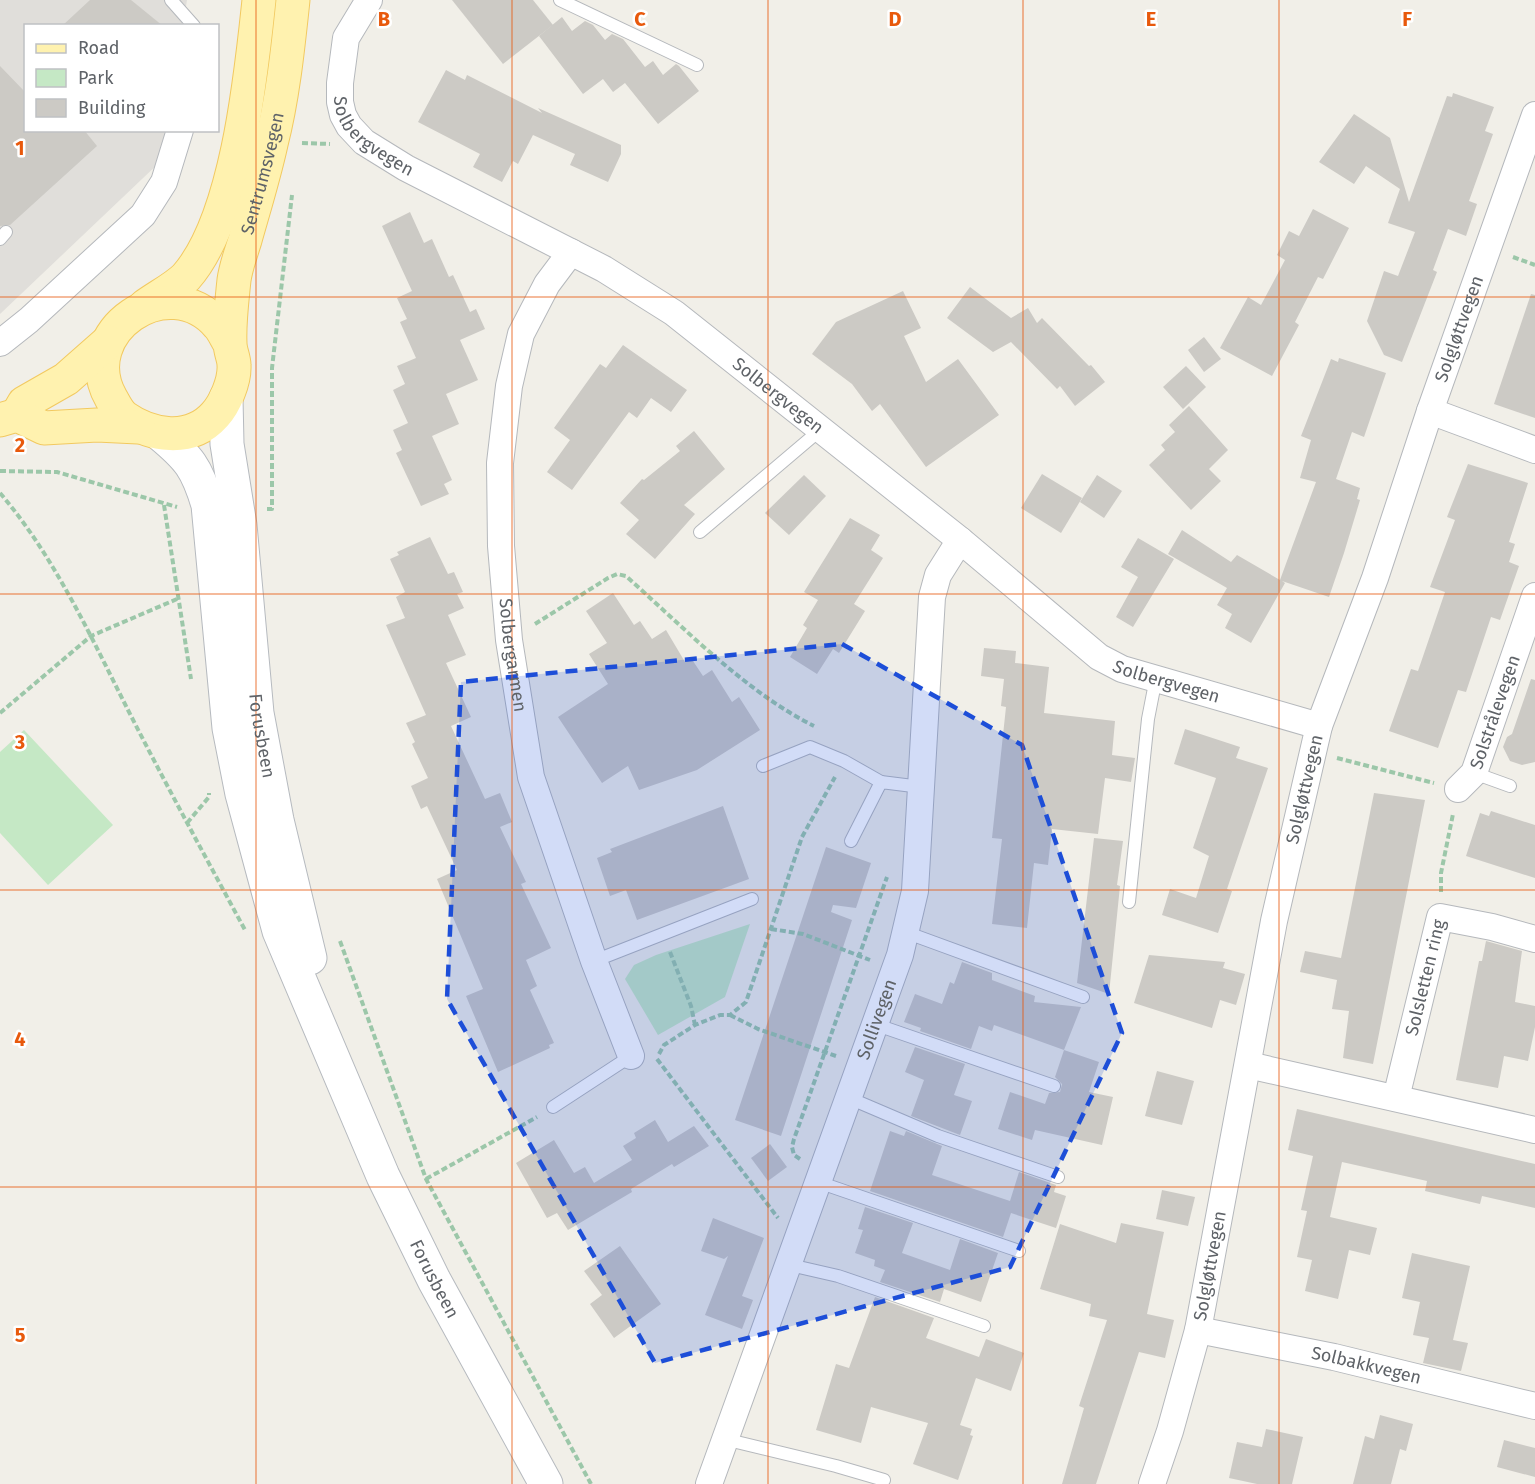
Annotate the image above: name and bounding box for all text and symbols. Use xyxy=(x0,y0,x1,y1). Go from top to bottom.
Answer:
text: B xyxy=(378,7,390,31)
text: C xyxy=(634,7,646,31)
text: D xyxy=(888,7,902,31)
text: E xyxy=(1146,7,1156,31)
text: F xyxy=(1402,7,1412,31)
legend xyxy=(24,24,219,132)
text: Road xyxy=(78,37,120,59)
text: Park xyxy=(78,67,114,89)
street label: Solbergvegen xyxy=(329,96,417,181)
text: Building xyxy=(78,97,146,119)
street label: Sentrumsvegen xyxy=(236,110,289,237)
text: 1 xyxy=(15,136,25,160)
street label: Solgløttvegen xyxy=(1430,273,1488,385)
street label: Solbergvegen xyxy=(728,353,828,439)
text: 2 xyxy=(15,433,25,457)
street label: Solbergarmen xyxy=(494,597,531,713)
street label: Solstrålevegen xyxy=(1465,652,1525,772)
street label: Solbergvegen xyxy=(1109,655,1222,708)
street label: Forusbeen xyxy=(244,693,280,780)
text: 3 xyxy=(14,730,25,754)
street label: Solgløttvegen xyxy=(1281,732,1328,846)
street label: Solsletten ring xyxy=(1401,917,1450,1038)
street label: Sollivegen xyxy=(852,976,901,1063)
text: 4 xyxy=(14,1027,26,1051)
street label: Solgløttvegen xyxy=(1189,1209,1231,1323)
street label: Forusbeen xyxy=(405,1236,464,1322)
text: 5 xyxy=(15,1323,26,1347)
street label: Solbakkvegen xyxy=(1309,1342,1424,1389)

